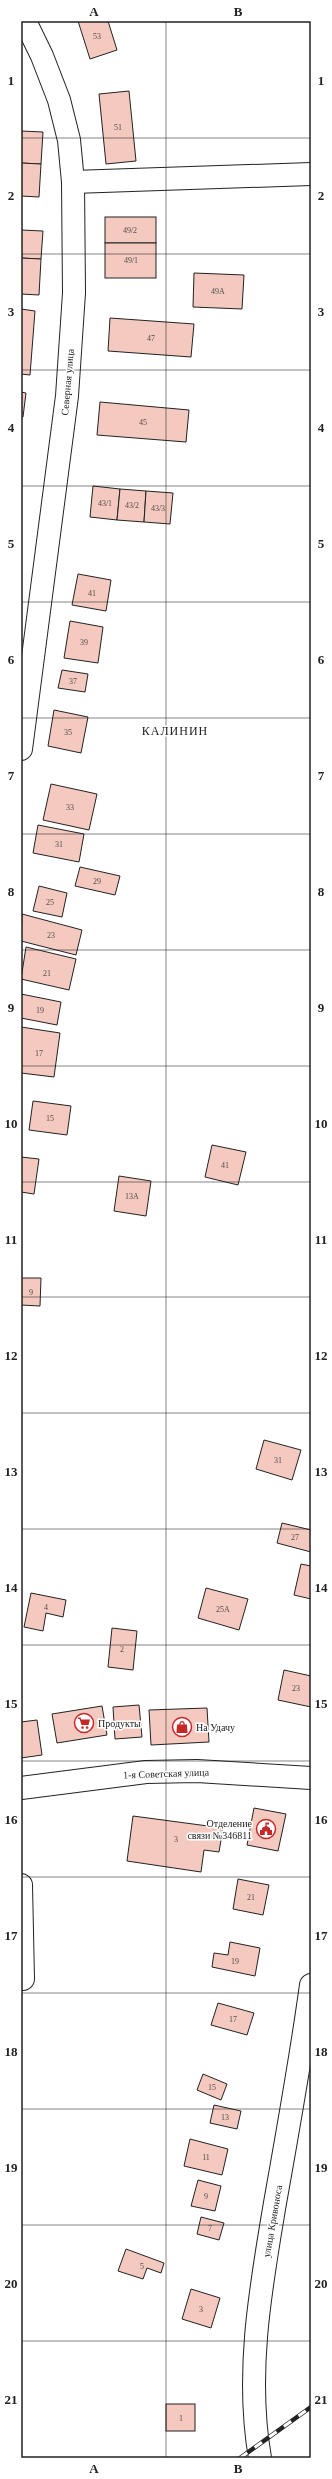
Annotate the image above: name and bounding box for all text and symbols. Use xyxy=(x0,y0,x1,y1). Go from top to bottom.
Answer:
text: A xyxy=(89,4,99,19)
text: B xyxy=(234,4,243,19)
house number: 53 xyxy=(93,32,101,41)
text: 1 xyxy=(8,73,14,88)
text: 1 xyxy=(318,73,324,88)
house number: 51 xyxy=(114,123,122,132)
text: 2 xyxy=(8,188,14,203)
text: 2 xyxy=(318,188,324,203)
house number: 49/2 xyxy=(123,226,137,235)
house number: 49/1 xyxy=(124,256,138,265)
house number: 49А xyxy=(211,287,225,296)
text: 3 xyxy=(8,304,15,319)
text: 3 xyxy=(318,304,325,319)
house number: 47 xyxy=(147,334,155,343)
street label: Северная улица xyxy=(59,348,76,416)
house number: 45 xyxy=(139,418,147,427)
text: 4 xyxy=(8,420,15,435)
text: 4 xyxy=(318,420,325,435)
house number: 43/1 xyxy=(98,499,112,508)
house number: 43/2 xyxy=(125,501,139,510)
house number: 43/3 xyxy=(151,504,165,513)
text: 5 xyxy=(8,536,15,551)
text: 5 xyxy=(318,536,325,551)
house number: 41 xyxy=(88,589,96,598)
house number: 39 xyxy=(80,638,88,647)
text: 6 xyxy=(8,652,15,667)
text: 6 xyxy=(318,652,325,667)
house number: 37 xyxy=(69,677,77,686)
district label: КАЛИНИН xyxy=(142,724,208,738)
house number: 35 xyxy=(64,728,72,737)
text: 7 xyxy=(8,768,15,783)
text: 7 xyxy=(318,768,325,783)
house number: 33 xyxy=(66,803,74,812)
house number: 31 xyxy=(55,840,63,849)
house number: 29 xyxy=(93,877,101,886)
text: 8 xyxy=(8,884,15,899)
text: 8 xyxy=(318,884,325,899)
house number: 25 xyxy=(46,898,54,907)
house number: 23 xyxy=(47,931,55,940)
house number: 21 xyxy=(43,969,51,978)
text: 9 xyxy=(8,1000,15,1015)
text: 9 xyxy=(318,1000,325,1015)
house number: 19 xyxy=(36,1006,44,1015)
house number: 17 xyxy=(35,1049,43,1058)
house number: 15 xyxy=(46,1114,54,1123)
text: 10 xyxy=(5,1116,18,1131)
text: 10 xyxy=(315,1116,328,1131)
house number: 41 xyxy=(221,1161,229,1170)
house number: 13А xyxy=(125,1192,139,1201)
text: 11 xyxy=(5,1232,17,1247)
text: 11 xyxy=(315,1232,327,1247)
house number: 9 xyxy=(29,1288,33,1297)
text: 12 xyxy=(5,1348,18,1363)
text: 12 xyxy=(315,1348,328,1363)
house number: 31 xyxy=(274,1456,282,1465)
text: 13 xyxy=(5,1464,18,1479)
text: 13 xyxy=(315,1464,328,1479)
house number: 27 xyxy=(291,1533,299,1542)
text: 14 xyxy=(5,1580,18,1595)
text: 14 xyxy=(315,1580,328,1595)
house number: 4 xyxy=(44,1603,48,1612)
house number: 25А xyxy=(216,1605,230,1614)
house number: 2 xyxy=(120,1645,124,1654)
house number: 23 xyxy=(292,1684,300,1693)
text: 15 xyxy=(5,1696,18,1711)
text: 15 xyxy=(315,1696,328,1711)
supermarket icon: Продукты xyxy=(73,1712,95,1734)
shop icon: На Удачу xyxy=(171,1716,193,1738)
place label: Продукты xyxy=(98,1718,141,1729)
place label: На Удачу xyxy=(196,1722,235,1733)
street label: 1-я Советская улица xyxy=(123,1766,210,1780)
text: 16 xyxy=(5,1812,18,1827)
text: 16 xyxy=(315,1812,328,1827)
place label: Отделение связи №346811 xyxy=(187,1818,253,1841)
public building icon: Отделение связи №346811 xyxy=(255,1818,277,1840)
house number: 3 xyxy=(174,1835,178,1844)
house number: 21 xyxy=(247,1893,255,1902)
text: 17 xyxy=(5,1928,18,1943)
text: 17 xyxy=(315,1928,328,1943)
house number: 19 xyxy=(231,1957,239,1966)
house number: 17 xyxy=(229,2015,237,2024)
text: 18 xyxy=(5,2044,18,2059)
text: 18 xyxy=(315,2044,328,2059)
house number: 15 xyxy=(208,2083,216,2092)
house number: 13 xyxy=(221,2113,229,2122)
house number: 11 xyxy=(202,2153,210,2162)
text: 19 xyxy=(5,2160,18,2175)
text: 19 xyxy=(315,2160,328,2175)
street label: улица Кривоноса xyxy=(261,2183,284,2258)
house number: 9 xyxy=(204,2192,208,2201)
house number: 7 xyxy=(208,2224,212,2233)
house number: 5 xyxy=(140,2262,144,2271)
text: 20 xyxy=(5,2276,18,2291)
text: 20 xyxy=(315,2276,328,2291)
house number: 3 xyxy=(199,2305,203,2314)
text: 21 xyxy=(5,2392,18,2407)
text: 21 xyxy=(315,2392,328,2407)
house number: 1 xyxy=(179,2414,183,2423)
text: A xyxy=(89,2461,99,2476)
text: B xyxy=(234,2461,243,2476)

